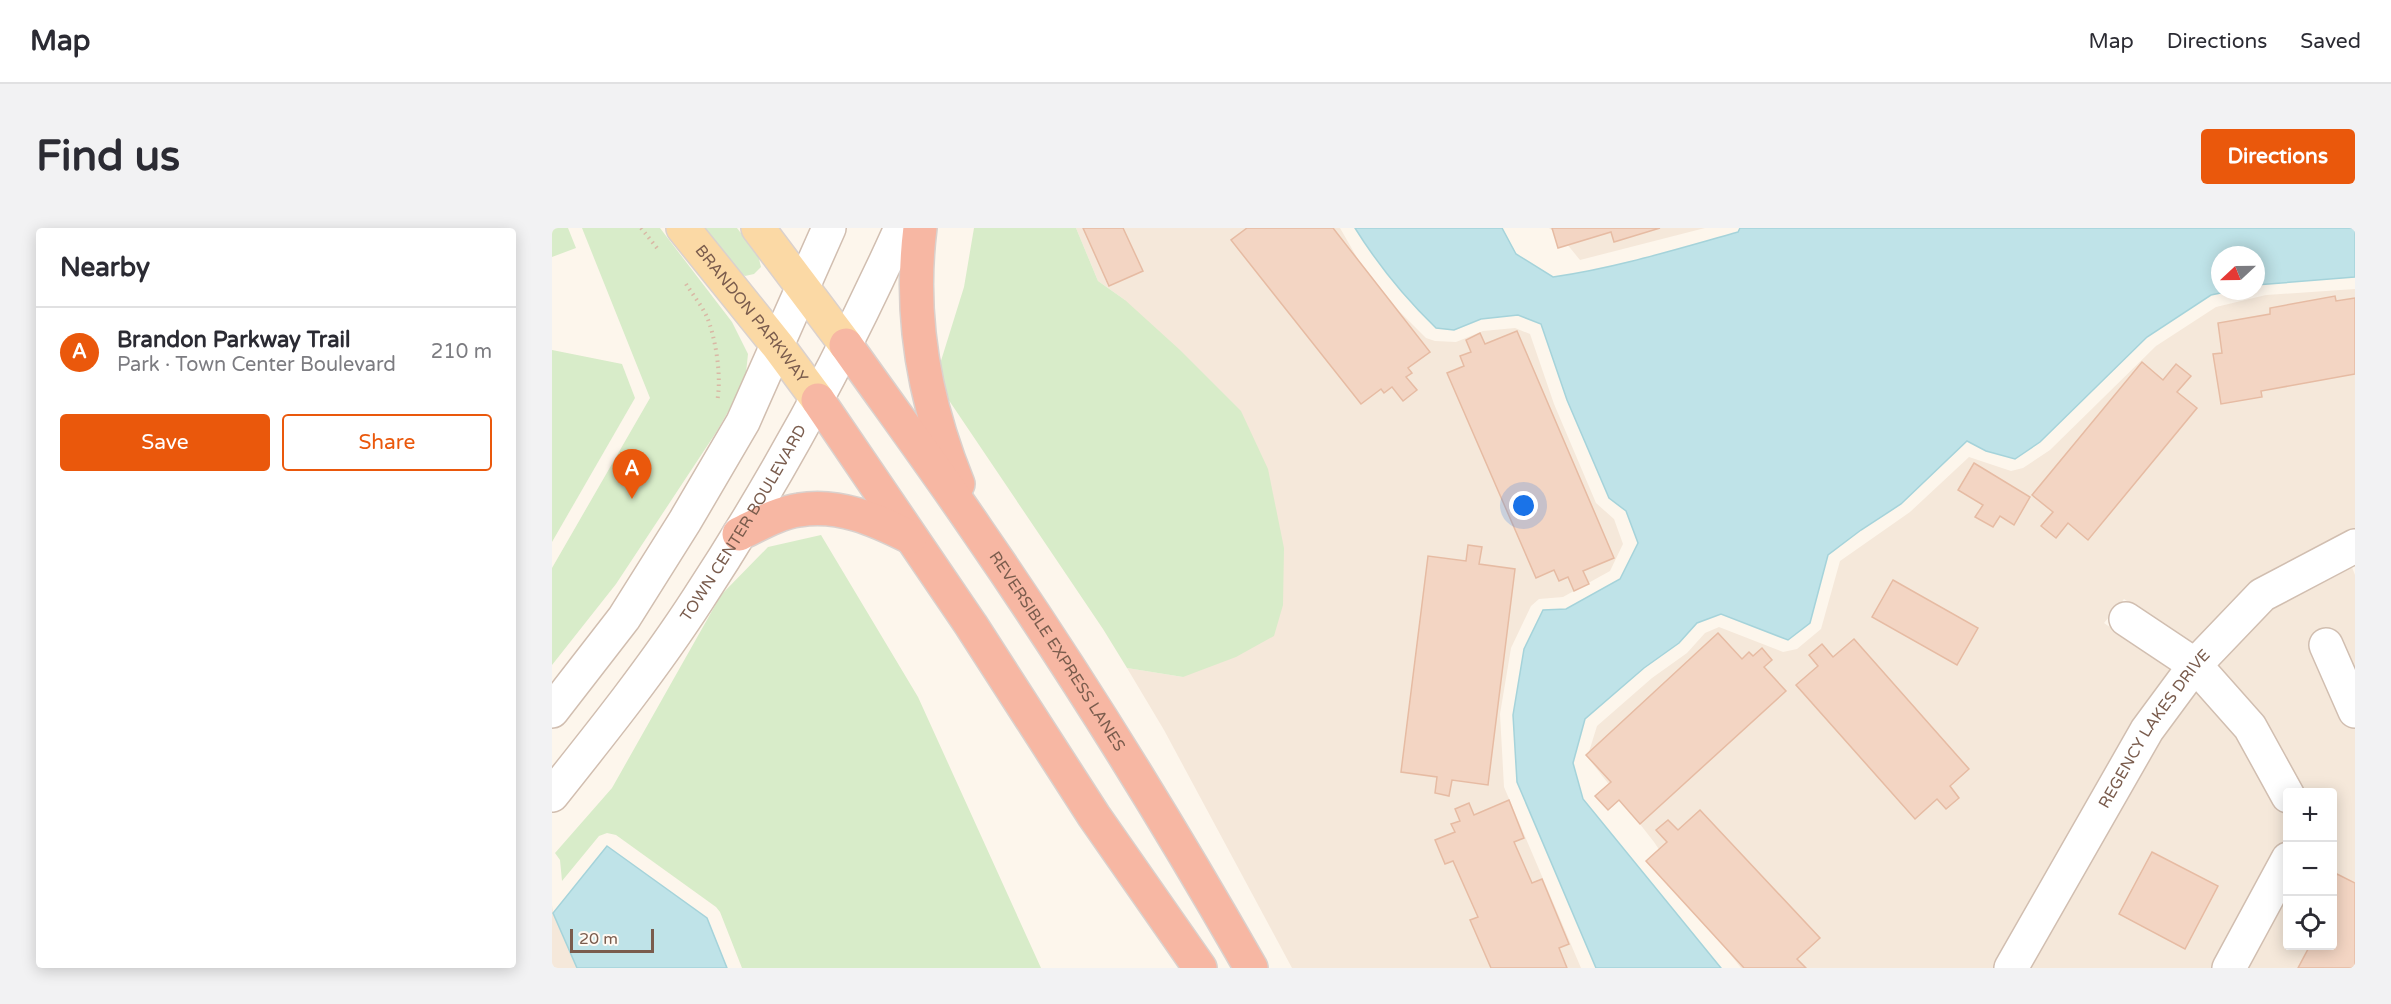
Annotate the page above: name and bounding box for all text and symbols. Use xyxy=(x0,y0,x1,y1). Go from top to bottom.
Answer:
text: Map xyxy=(30,24,90,58)
text: Map xyxy=(2088,29,2134,54)
text: Directions xyxy=(2167,29,2267,54)
text: Saved xyxy=(2300,29,2361,54)
button: Directions xyxy=(2201,129,2355,184)
text: Find us xyxy=(36,131,180,182)
street label: BRANDON PARKWAY xyxy=(691,241,812,387)
north arrow xyxy=(2211,246,2265,300)
text: Nearby xyxy=(60,252,150,283)
text: Brandon Parkway Trail xyxy=(117,327,350,353)
text: A xyxy=(72,340,87,364)
text: 210 m xyxy=(431,340,492,364)
text: Park · Town Center Boulevard xyxy=(117,353,396,377)
button: Save xyxy=(60,414,270,471)
button: Share xyxy=(282,414,492,471)
street label: TOWN CENTER BOULEVARD xyxy=(676,421,811,625)
pin: A xyxy=(612,450,652,499)
your location xyxy=(1509,491,1538,520)
street label: REVERSIBLE EXPRESS LANES xyxy=(985,548,1129,755)
street label: REGENCY LAKES DRIVE xyxy=(2094,645,2215,812)
map controls xyxy=(2283,788,2337,950)
button: + xyxy=(2283,788,2337,842)
button: − xyxy=(2283,842,2337,896)
button: locate xyxy=(2283,896,2337,950)
scale bar xyxy=(570,926,654,954)
text: 20 m xyxy=(579,929,618,949)

